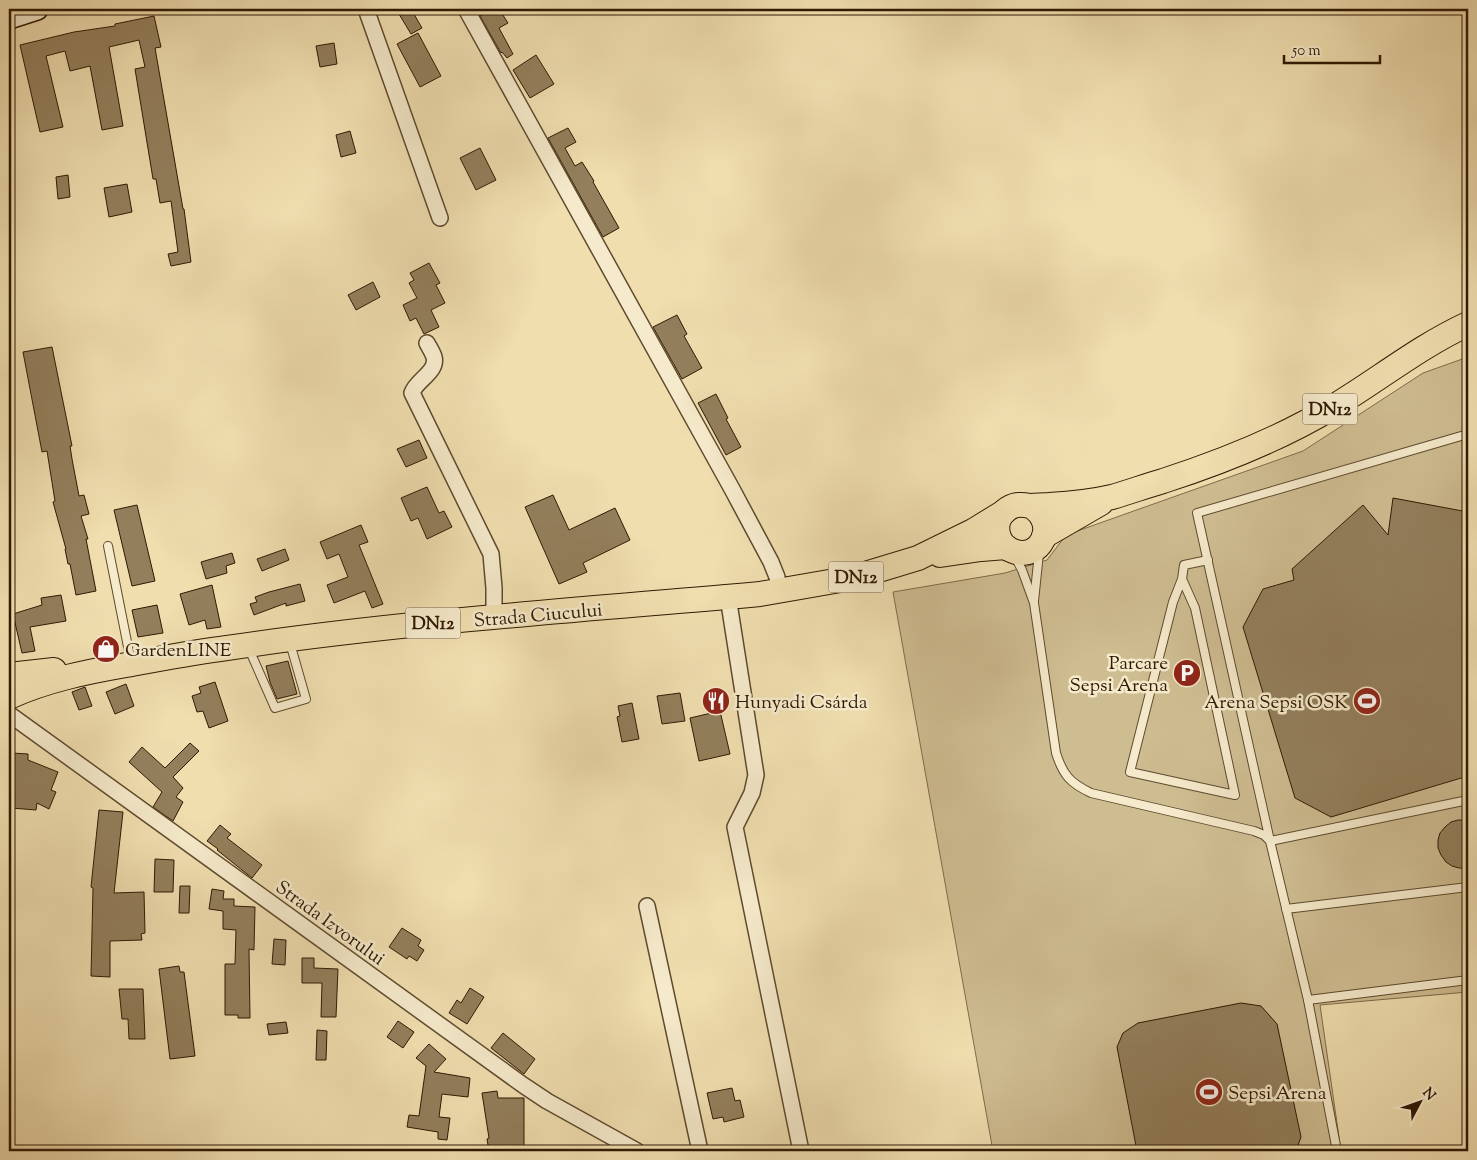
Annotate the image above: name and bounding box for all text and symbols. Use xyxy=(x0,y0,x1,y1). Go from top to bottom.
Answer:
scale bar xyxy=(1284,32,1381,64)
text: 50 m xyxy=(1291,41,1321,62)
road number: DN12 xyxy=(1302,394,1358,424)
road number: DN12 xyxy=(828,562,884,592)
street label: Strada Ciucului xyxy=(473,597,604,636)
road number: DN12 xyxy=(406,608,460,638)
shop icon: GardenLINE xyxy=(91,634,121,664)
place label: GardenLINE xyxy=(125,638,232,665)
place label: Parcare Sepsi Arena xyxy=(1070,651,1168,700)
parking icon: Parcare Sepsi Arena xyxy=(1172,658,1202,688)
restaurant icon: Hunyadi Csárda xyxy=(701,686,731,716)
sports icon: Arena Sepsi OSK xyxy=(1352,686,1382,716)
place label: Hunyadi Csárda xyxy=(735,690,868,717)
place label: Arena Sepsi OSK xyxy=(1204,690,1348,717)
street label: Strada Izvorului xyxy=(269,875,390,973)
sports icon: Sepsi Arena xyxy=(1194,1077,1224,1107)
north arrow xyxy=(1394,1078,1444,1128)
place label: Sepsi Arena xyxy=(1228,1081,1327,1108)
text: N xyxy=(1417,1084,1440,1106)

